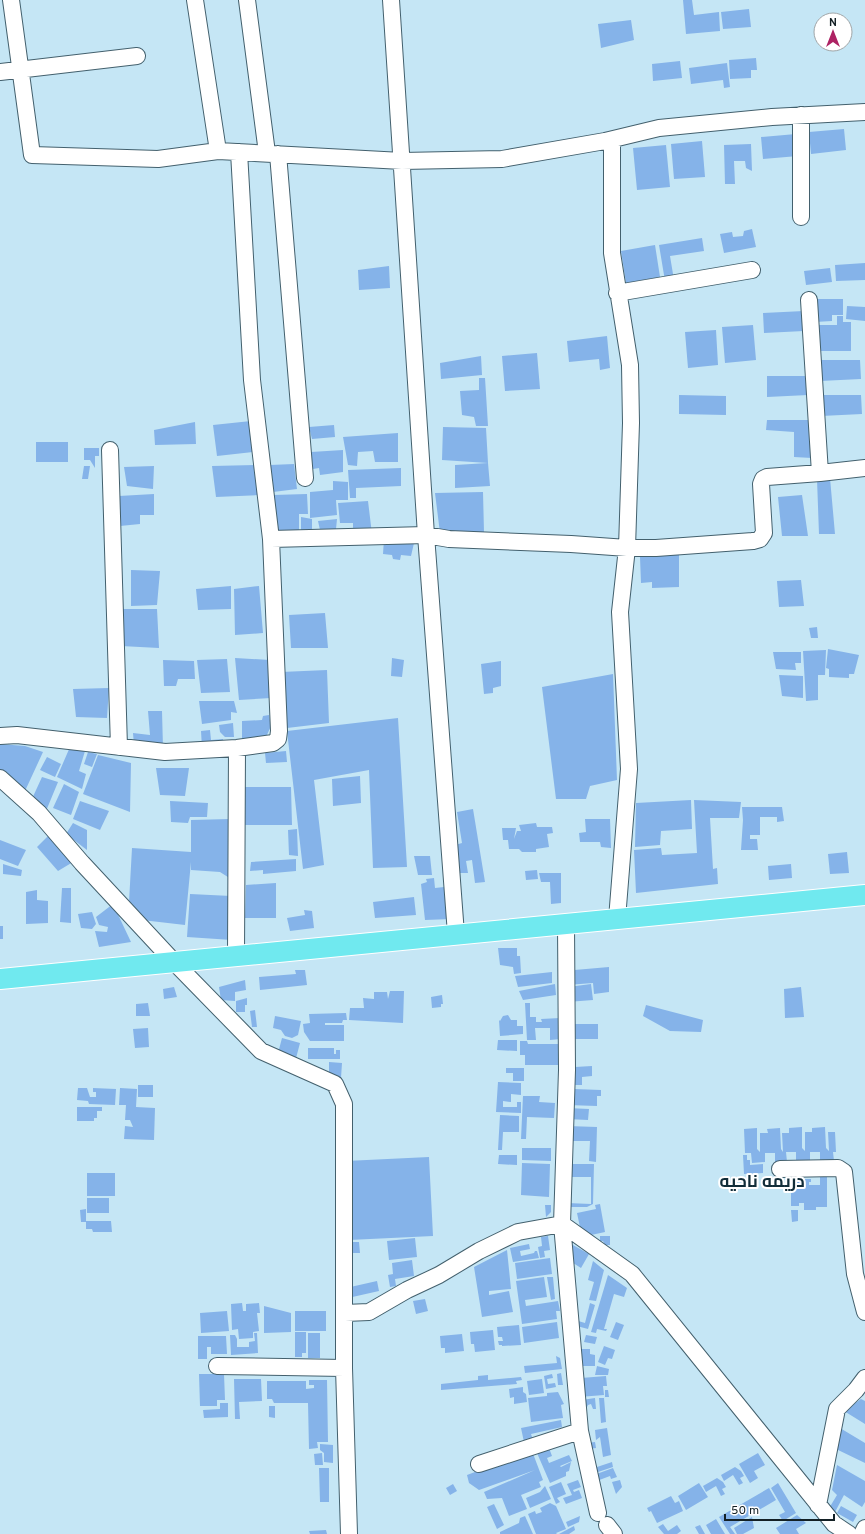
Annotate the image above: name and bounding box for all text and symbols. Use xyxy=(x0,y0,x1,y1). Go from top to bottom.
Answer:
north arrow xyxy=(813,12,853,52)
text: N xyxy=(829,16,837,30)
district label: دریمه ناحیه xyxy=(719,1172,805,1194)
scale bar xyxy=(725,1496,834,1522)
text: 50 m xyxy=(731,1503,759,1519)

